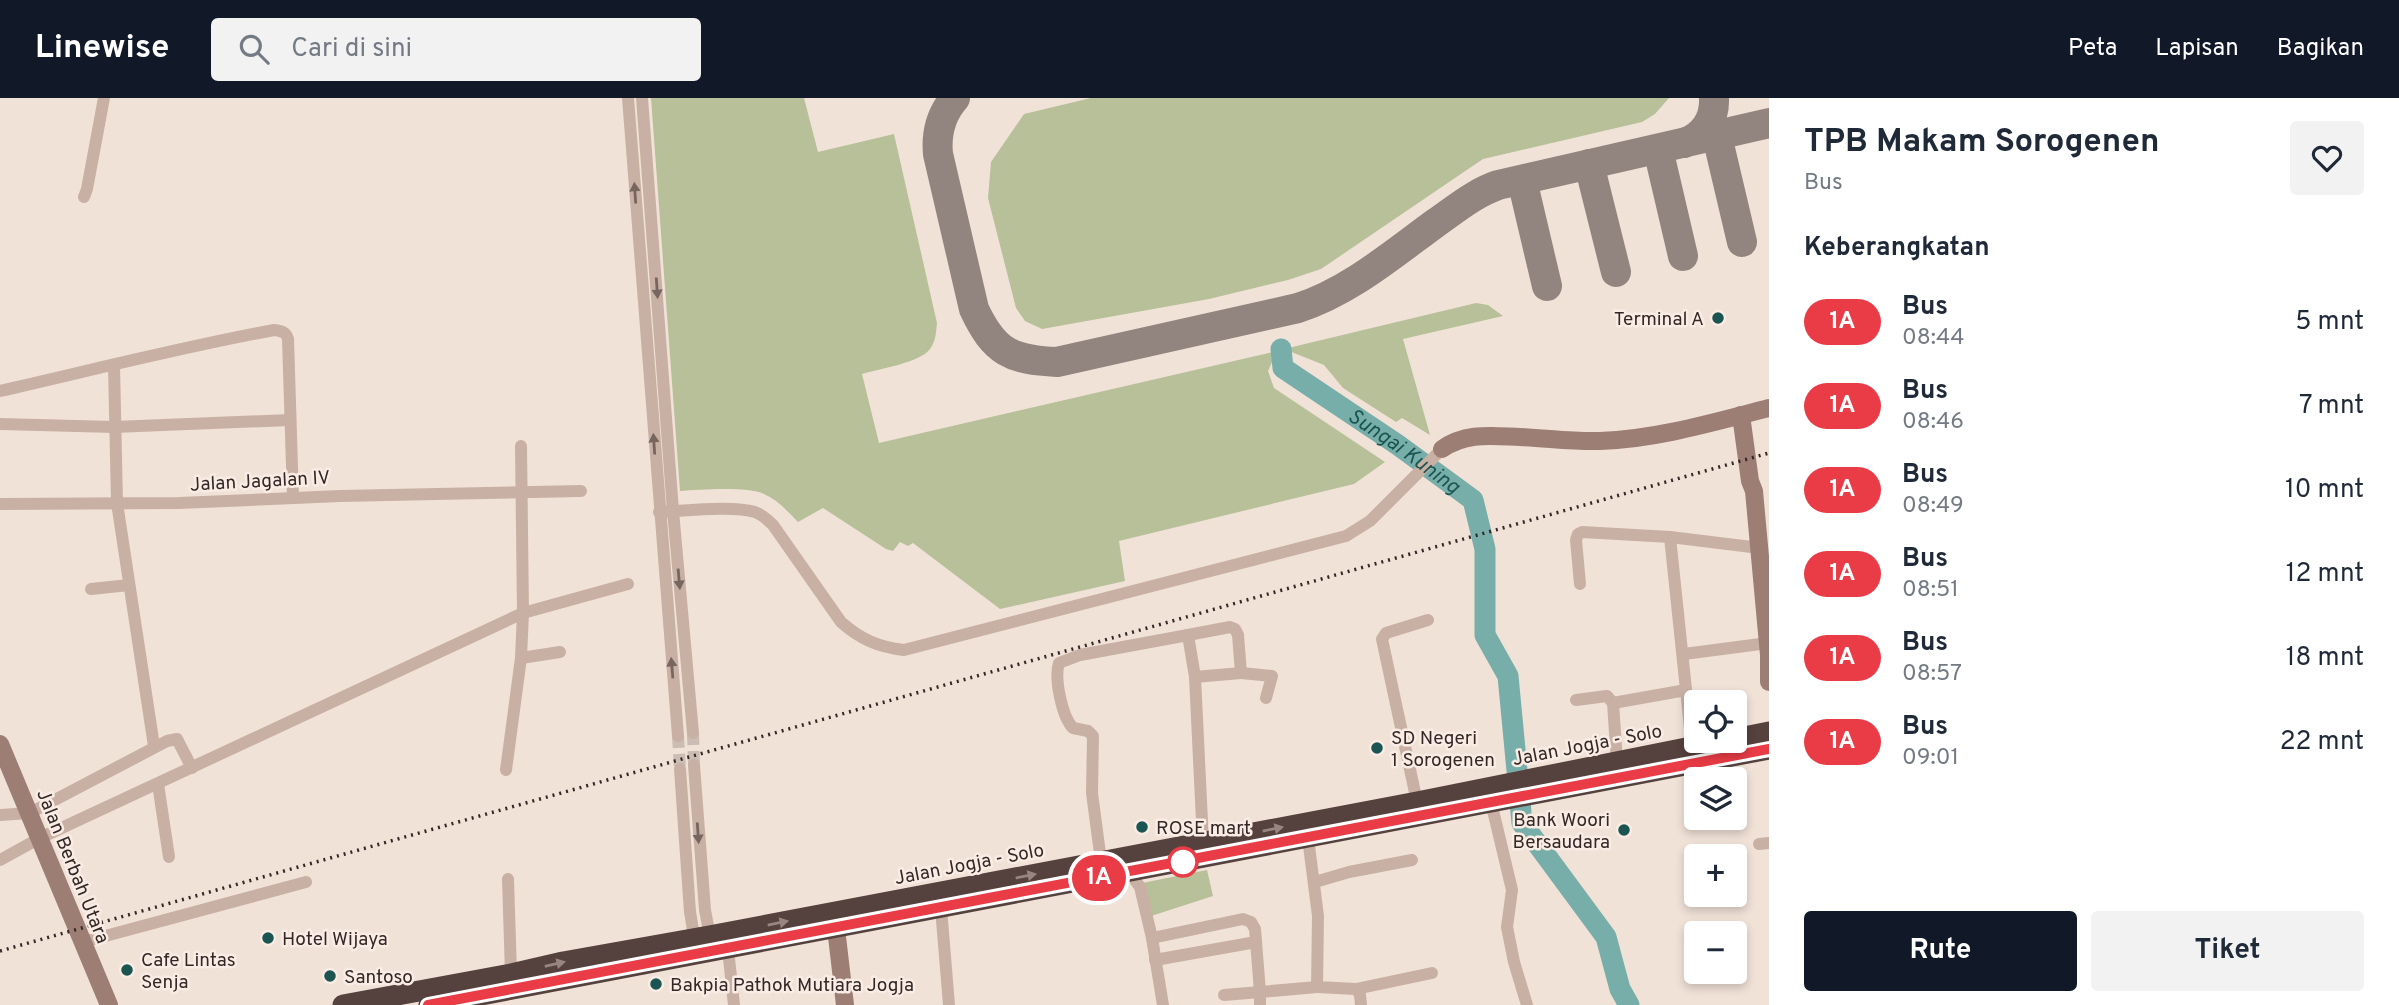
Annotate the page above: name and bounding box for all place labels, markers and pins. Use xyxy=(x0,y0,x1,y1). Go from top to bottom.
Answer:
place label: Terminal A xyxy=(1614,308,1704,332)
marker: Terminal A xyxy=(1710,310,1726,326)
place label: SD Negeri 1 Sorogenen xyxy=(1391,727,1495,773)
marker: SD Negeri 1 Sorogenen xyxy=(1369,740,1385,756)
place label: Bank Woori Bersaudara xyxy=(1513,809,1610,855)
place label: ROSE mart xyxy=(1156,817,1251,841)
marker: ROSE mart xyxy=(1134,819,1150,835)
marker: Bank Woori Bersaudara xyxy=(1616,822,1632,838)
unlabelled marker xyxy=(1168,847,1198,877)
place label: Hotel Wijaya xyxy=(282,928,388,952)
marker: Hotel Wijaya xyxy=(260,930,276,946)
place label: Cafe Lintas Senja xyxy=(141,949,236,995)
marker: Cafe Lintas Senja xyxy=(119,962,135,978)
place label: Santoso xyxy=(344,966,413,990)
marker: Santoso xyxy=(322,968,338,984)
place label: Bakpia Pathok Mutiara Jogja xyxy=(670,974,914,998)
marker: Bakpia Pathok Mutiara Jogja xyxy=(648,976,664,992)

